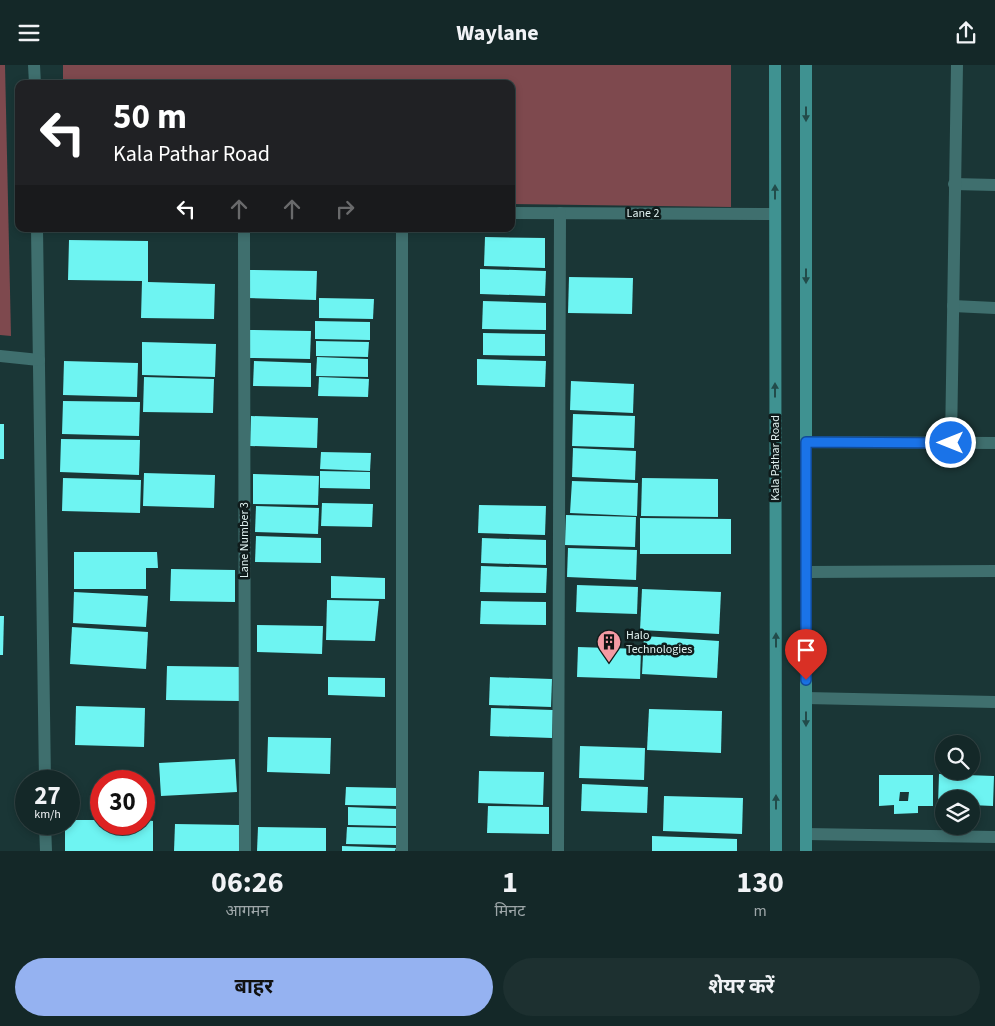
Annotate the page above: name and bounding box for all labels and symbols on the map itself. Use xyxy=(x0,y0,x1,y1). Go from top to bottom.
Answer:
one-way arrow xyxy=(802,106,810,122)
one-way arrow xyxy=(771,184,779,200)
street label: Lane 2 xyxy=(627,205,659,222)
one-way arrow xyxy=(802,268,810,284)
one-way arrow xyxy=(771,382,779,398)
street label: Kala Pathar Road xyxy=(767,415,784,501)
position arrow xyxy=(924,416,976,468)
street label: Lane Number 3 xyxy=(236,502,253,578)
place label: Halo Technologies xyxy=(626,627,692,658)
building icon: Halo Technologies xyxy=(596,629,622,663)
pin xyxy=(785,629,827,680)
one-way arrow xyxy=(772,632,780,648)
one-way arrow xyxy=(802,711,810,727)
speed limit sign: 30 xyxy=(90,770,155,835)
one-way arrow xyxy=(772,794,780,810)

